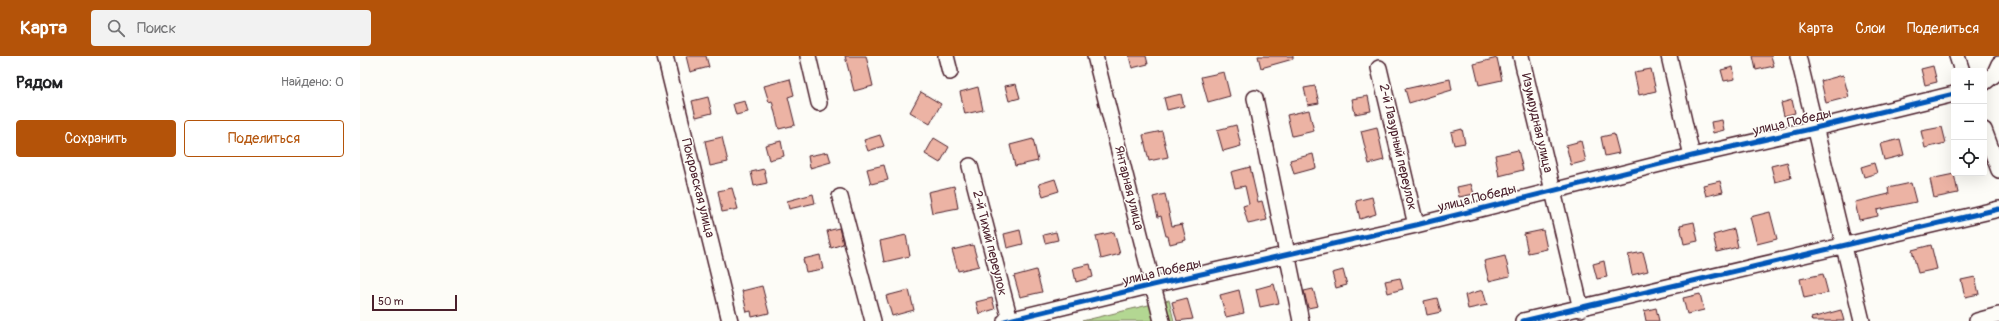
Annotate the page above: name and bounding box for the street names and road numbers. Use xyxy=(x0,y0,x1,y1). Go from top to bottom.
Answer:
street label: Изумрудная улица xyxy=(1518,72,1556,174)
street label: 2-й Лазурный переулок xyxy=(1376,82,1420,212)
street label: улица Победы xyxy=(1750,105,1833,139)
street label: Покровская улица xyxy=(678,137,718,239)
street label: Янтарная улица xyxy=(1111,144,1147,232)
street label: улица Победы xyxy=(1435,181,1518,216)
street label: 2-й Тихий переулок xyxy=(969,189,1011,298)
street label: улица Победы xyxy=(1120,255,1203,289)

